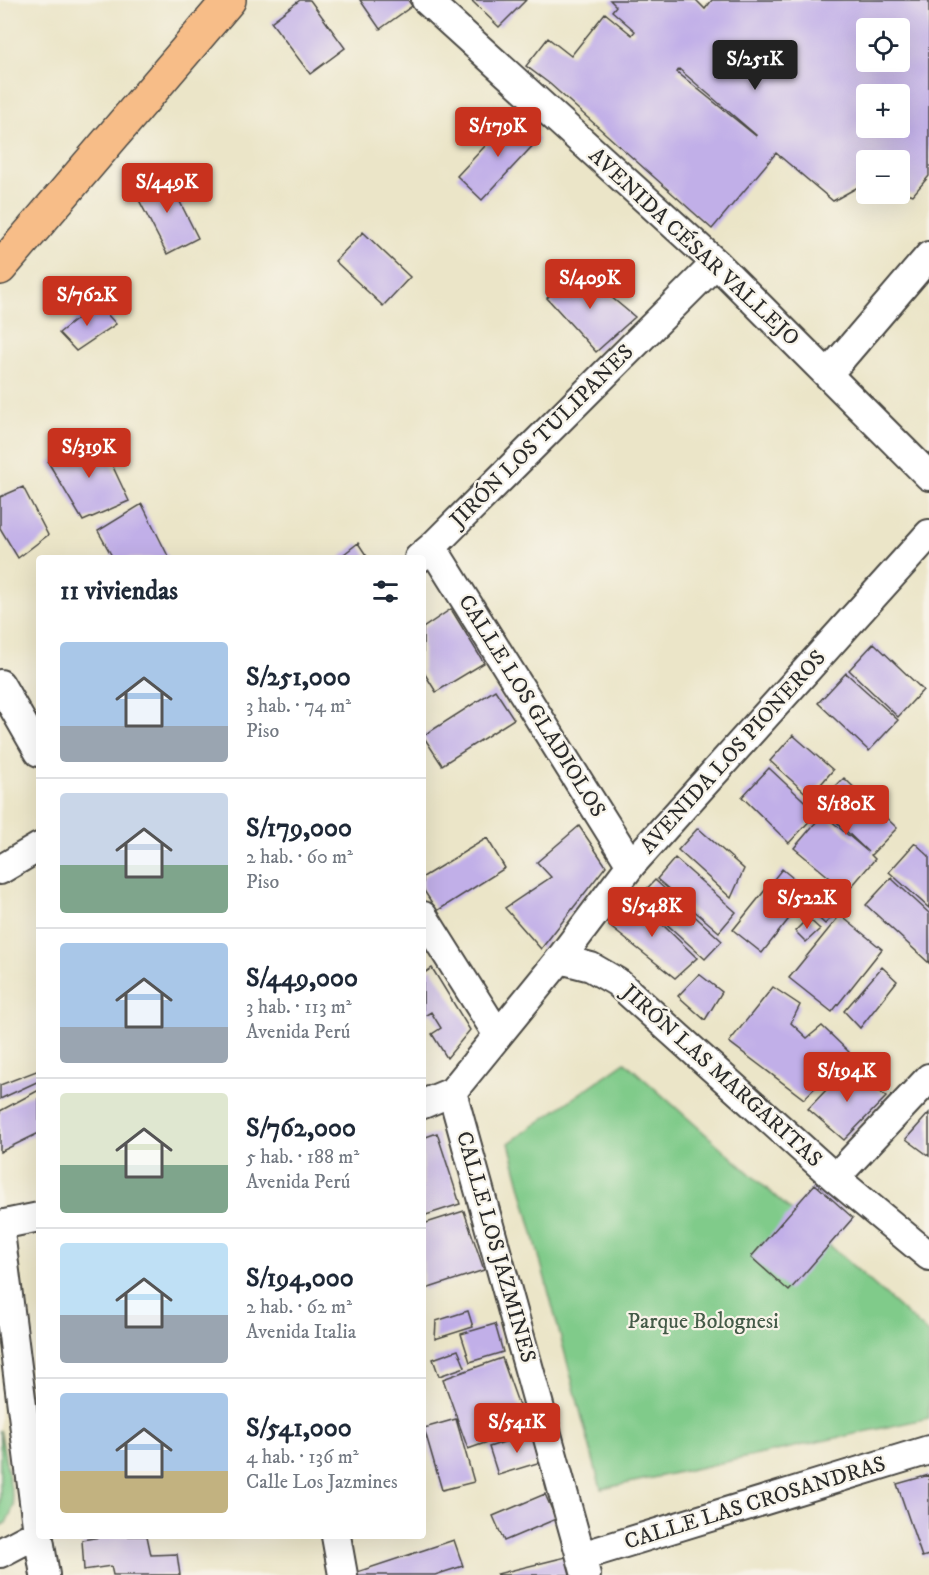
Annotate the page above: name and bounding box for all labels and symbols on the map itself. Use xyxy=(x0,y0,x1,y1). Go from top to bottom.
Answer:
pin: S/251K xyxy=(706,40,804,91)
pin: S/179K xyxy=(449,107,547,158)
street label: AVENIDA CÉSAR VALLEJO xyxy=(583,142,805,352)
pin: S/449K xyxy=(118,163,216,214)
pin: S/409K xyxy=(541,259,639,310)
pin: S/762K xyxy=(38,276,136,327)
street label: JIRÓN LOS TULIPANES xyxy=(443,338,639,535)
pin: S/319K xyxy=(40,428,138,479)
street label: CALLE LOS GLADIOLOS xyxy=(452,590,612,822)
street label: AVENIDA LOS PIONEROS xyxy=(634,645,832,859)
pin: S/180K xyxy=(797,785,895,836)
pin: S/522K xyxy=(758,879,856,930)
pin: S/548K xyxy=(603,887,701,938)
street label: JIRÓN LAS MARGARITAS xyxy=(615,977,828,1173)
pin: S/194K xyxy=(798,1052,896,1103)
street label: CALLE LOS JAZMINES xyxy=(450,1128,542,1366)
park label: Parque Bolognesi xyxy=(627,1308,779,1335)
pin: S/541K xyxy=(468,1403,566,1454)
street label: CALLE LAS CROSANDRAS xyxy=(621,1450,889,1556)

